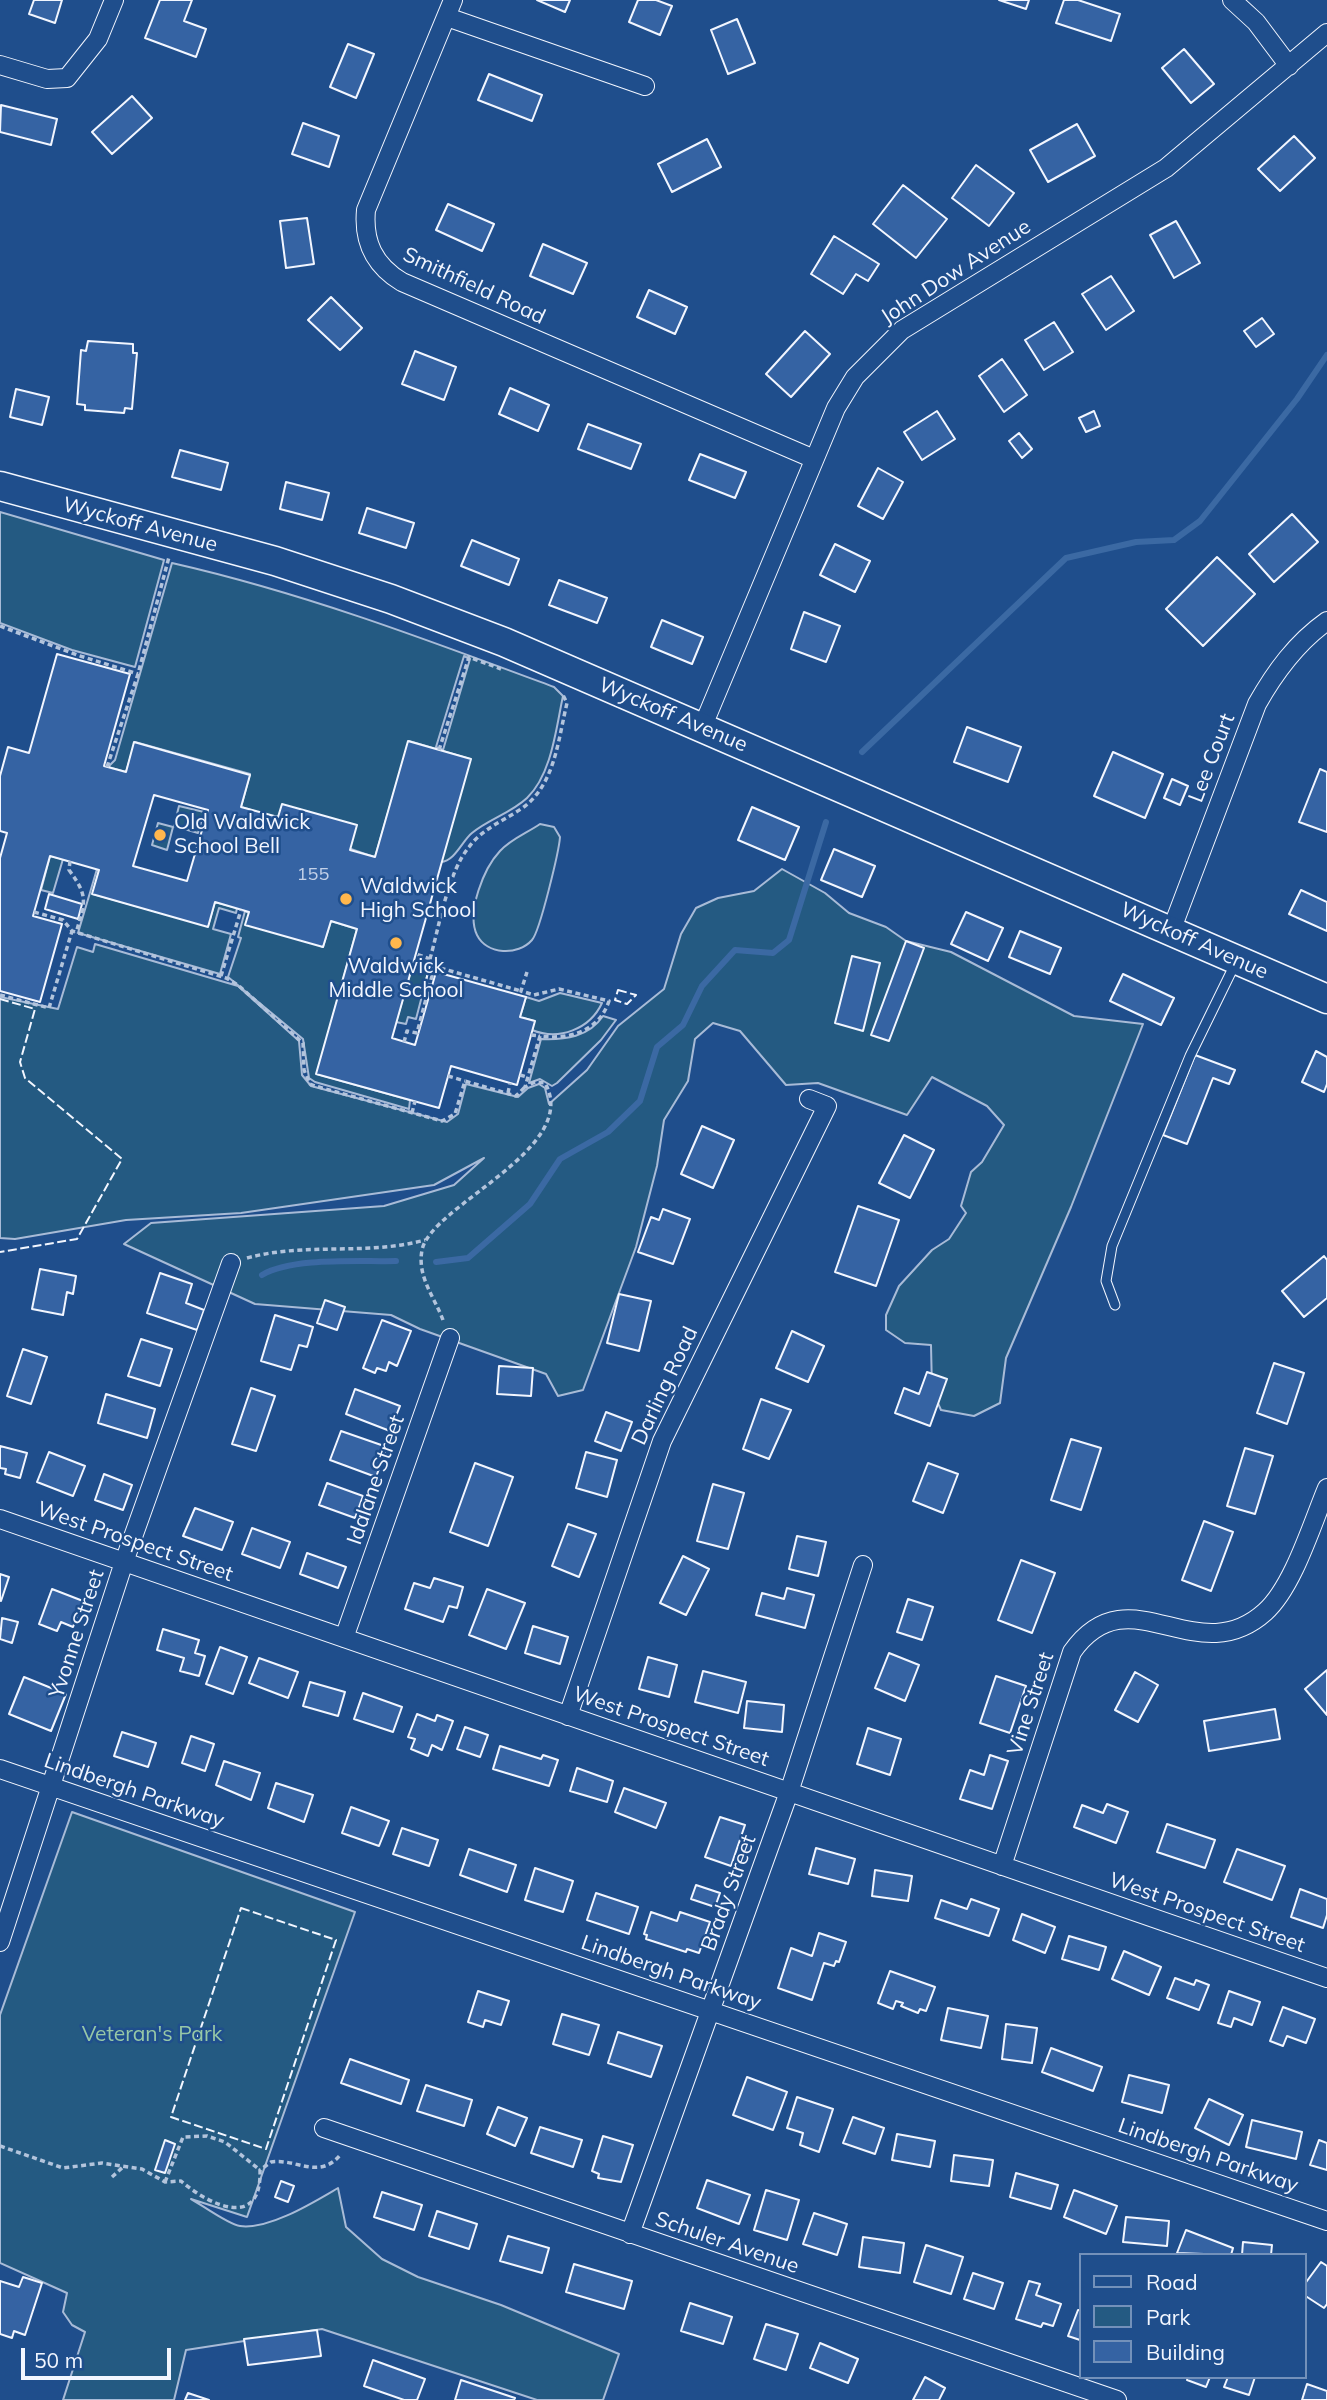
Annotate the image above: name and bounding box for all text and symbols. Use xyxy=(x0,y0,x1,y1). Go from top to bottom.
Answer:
street label: John Dow Avenue xyxy=(876,214,1036,330)
street label: Smithfield Road xyxy=(399,242,549,330)
street label: Wyckoff Avenue xyxy=(60,492,220,558)
street label: Wyckoff Avenue xyxy=(595,672,751,758)
street label: Lee Court xyxy=(1184,710,1240,806)
place label: Old Waldwick School Bell xyxy=(174,810,310,860)
marker: Old Waldwick School Bell xyxy=(152,827,168,843)
house number: 155 xyxy=(297,864,329,886)
place label: Waldwick High School xyxy=(360,874,476,924)
marker: Waldwick High School xyxy=(338,891,354,907)
street label: Wyckoff Avenue xyxy=(1116,897,1272,985)
marker: Waldwick Middle School xyxy=(388,935,404,951)
place label: Waldwick Middle School xyxy=(329,954,463,1004)
street label: Darling Road xyxy=(627,1323,703,1449)
street label: Idalane Street xyxy=(342,1412,410,1548)
street label: West Prospect Street xyxy=(34,1497,236,1587)
street label: Yvonne Street xyxy=(44,1566,110,1702)
street label: Vine Street xyxy=(1002,1649,1060,1759)
street label: West Prospect Street xyxy=(570,1682,772,1772)
street label: Lindbergh Parkway xyxy=(41,1748,227,1834)
street label: Brady Street xyxy=(696,1832,762,1954)
street label: West Prospect Street xyxy=(1106,1868,1308,1958)
street label: Lindbergh Parkway xyxy=(578,1930,764,2016)
park label: Veteran's Park xyxy=(82,2022,222,2048)
street label: Lindbergh Parkway xyxy=(1115,2113,1301,2199)
street label: Schuler Avenue xyxy=(652,2207,802,2279)
legend xyxy=(1078,2253,1306,2379)
text: Road xyxy=(1146,2269,1197,2295)
text: Park xyxy=(1146,2304,1190,2330)
scale bar xyxy=(24,2334,175,2378)
text: Building xyxy=(1146,2339,1225,2365)
text: 50 m xyxy=(34,2347,83,2373)

